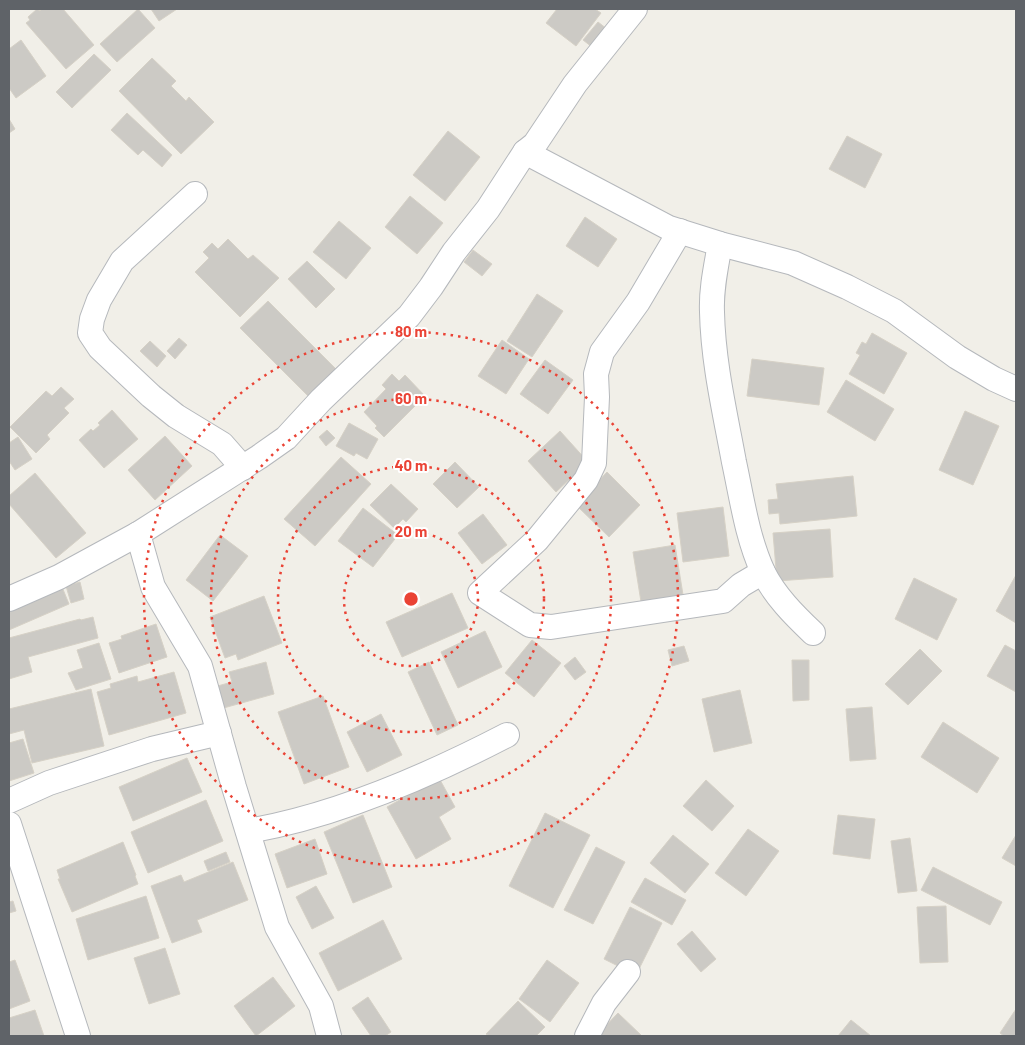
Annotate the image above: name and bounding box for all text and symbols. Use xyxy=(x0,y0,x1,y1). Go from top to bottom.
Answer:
text: 80 m xyxy=(395,322,427,340)
text: 60 m xyxy=(395,389,427,407)
text: 40 m xyxy=(394,456,428,474)
text: 20 m xyxy=(395,522,427,540)
centre of rings xyxy=(402,590,420,608)

